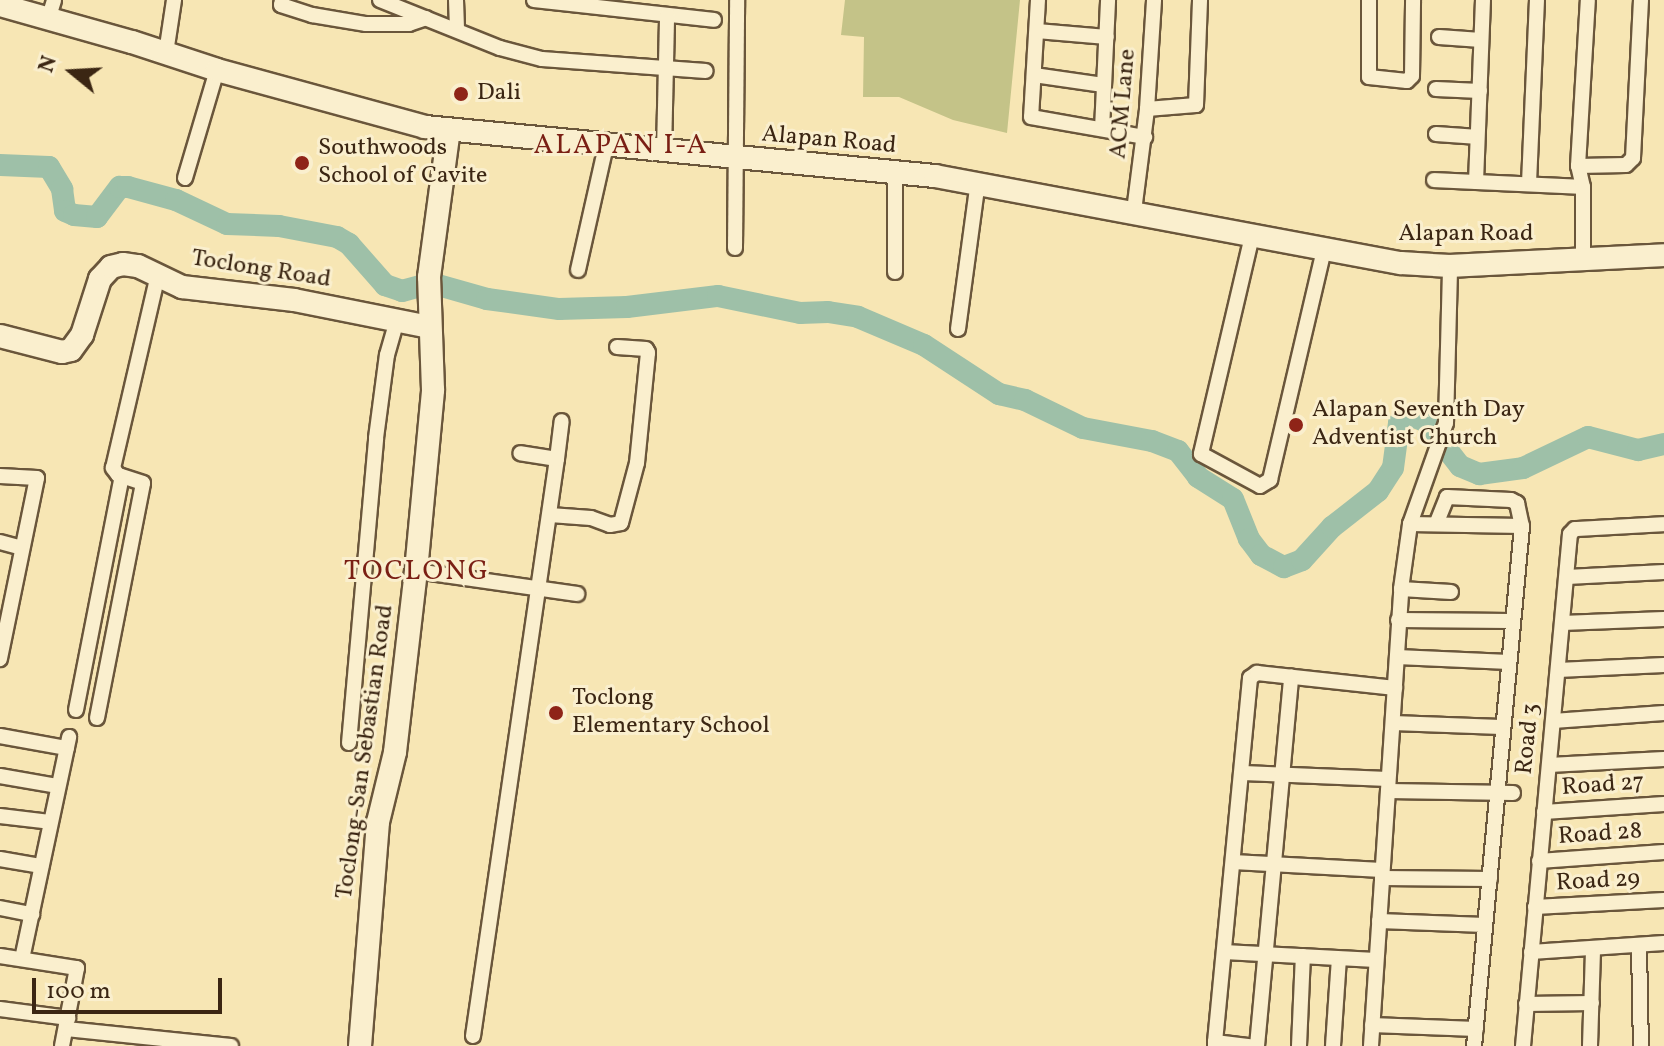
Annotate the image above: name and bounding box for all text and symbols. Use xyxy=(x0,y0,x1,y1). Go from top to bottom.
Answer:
north arrow xyxy=(32,32,112,112)
street label: ACM Lane xyxy=(1105,48,1143,160)
text: N xyxy=(31,52,66,77)
place label: Dali xyxy=(477,80,521,108)
marker: Dali xyxy=(452,85,470,103)
street label: Alapan Road xyxy=(760,121,898,161)
district label: ALAPAN I-A xyxy=(534,129,708,163)
place label: Southwoods School of Cavite xyxy=(318,135,485,191)
marker: Southwoods School of Cavite xyxy=(293,154,311,172)
street label: Alapan Road xyxy=(1398,221,1534,249)
street label: Toclong Road xyxy=(189,245,333,295)
place label: Alapan Seventh Day Adventist Church xyxy=(1312,397,1525,453)
marker: Alapan Seventh Day Adventist Church xyxy=(1287,416,1305,434)
district label: TOCLONG xyxy=(344,555,490,589)
street label: Toclong-San Sebastian Road xyxy=(331,603,401,901)
place label: Toclong Elementary School xyxy=(572,685,770,741)
street label: Road 3 xyxy=(1511,702,1547,776)
marker: Toclong Elementary School xyxy=(547,704,565,722)
street label: Road 27 xyxy=(1561,769,1645,803)
street label: Road 28 xyxy=(1557,818,1643,852)
street label: Road 29 xyxy=(1555,865,1641,899)
scale bar xyxy=(36,962,226,1012)
text: 100 m xyxy=(46,975,111,1009)

